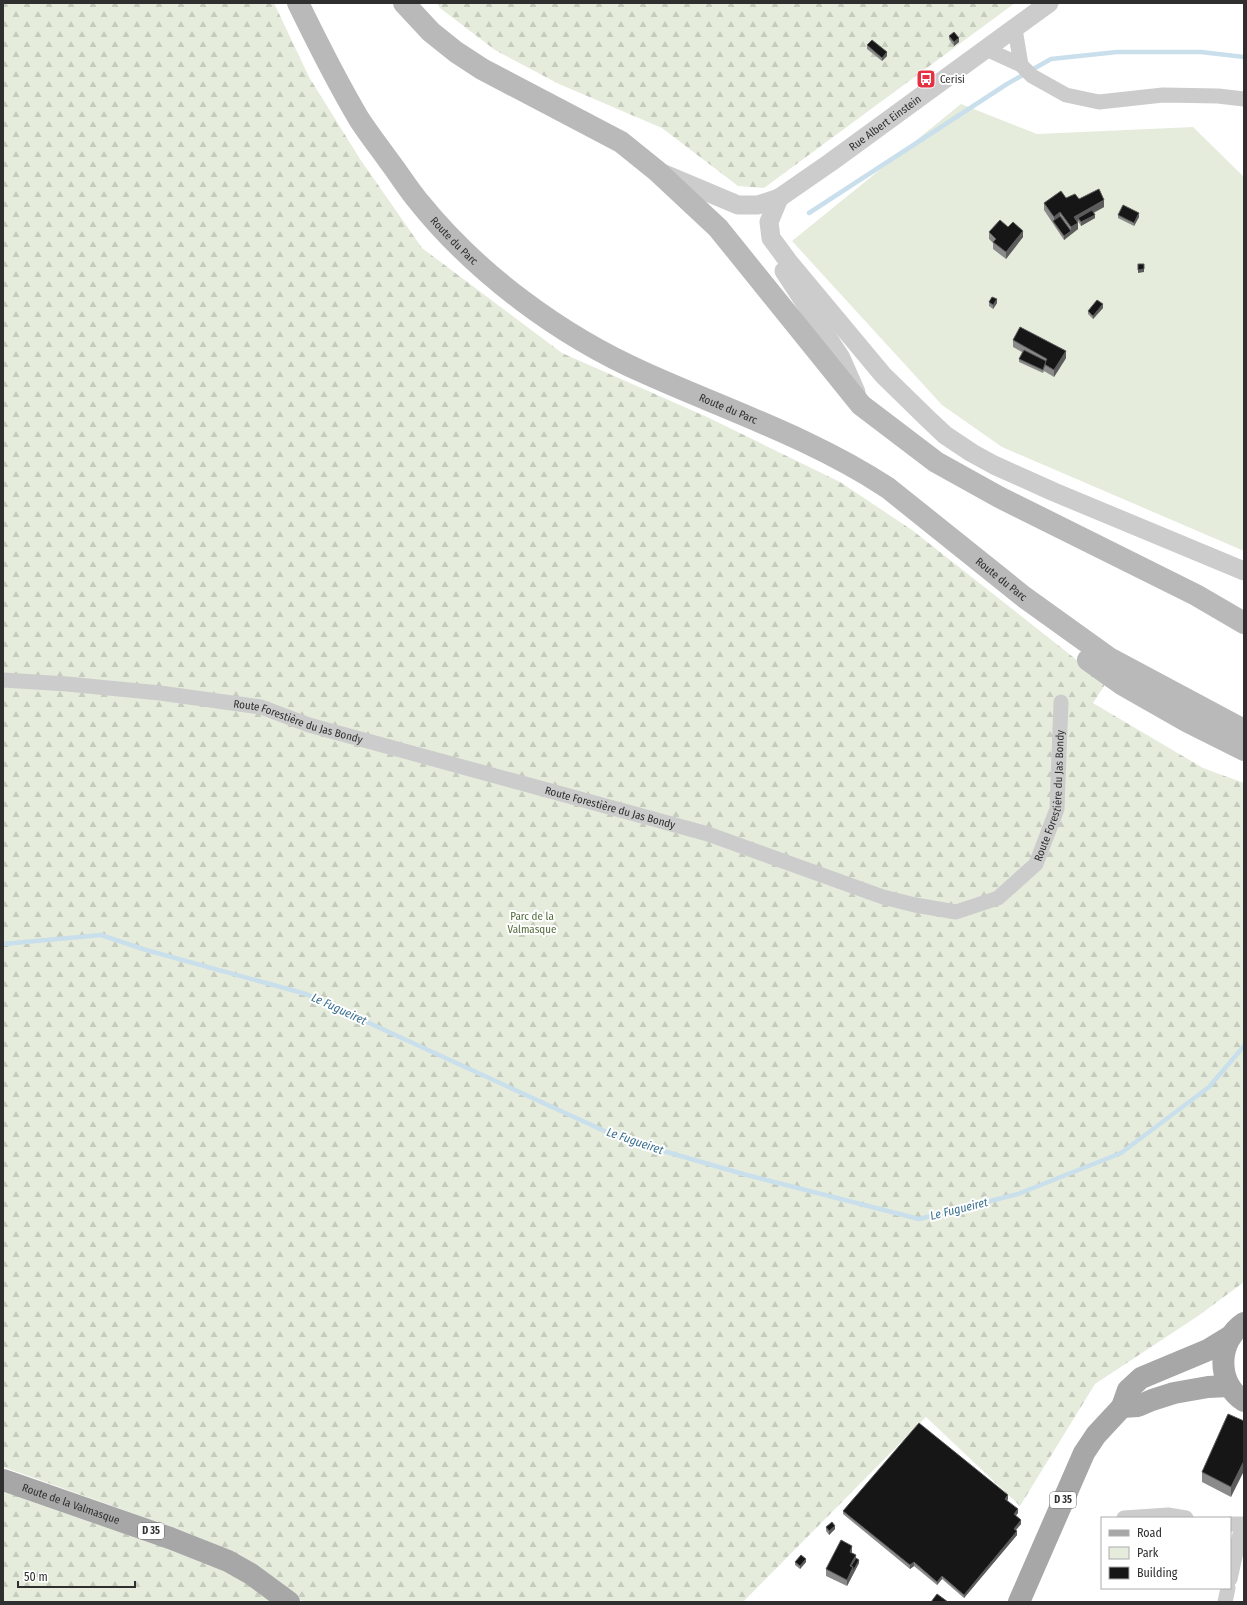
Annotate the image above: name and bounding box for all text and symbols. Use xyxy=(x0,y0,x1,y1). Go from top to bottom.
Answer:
bus stop icon: Cerisi xyxy=(915,68,937,90)
place label: Cerisi xyxy=(940,73,965,86)
street label: Rue Albert Einstein xyxy=(846,92,923,153)
street label: Route du Parc xyxy=(428,214,481,268)
street label: Route du Parc xyxy=(697,391,760,427)
street label: Route du Parc xyxy=(973,554,1030,604)
street label: Route Forestière du Jas Bondy xyxy=(233,697,364,746)
street label: Route Forestière du Jas Bondy xyxy=(1031,730,1066,863)
street label: Route Forestière du Jas Bondy xyxy=(544,783,677,831)
park label: Parc de la Valmasque xyxy=(508,910,556,936)
water label: Le Fugueiret xyxy=(309,990,369,1028)
water label: Le Fugueiret xyxy=(605,1125,665,1157)
water label: Le Fugueiret xyxy=(929,1195,989,1223)
street label: Route de la Valmasque xyxy=(20,1481,122,1527)
road number: D 35 xyxy=(1050,1492,1076,1508)
legend xyxy=(1101,1517,1231,1589)
road number: D 35 xyxy=(138,1523,164,1539)
text: Road xyxy=(1137,1526,1162,1540)
text: Park xyxy=(1137,1546,1159,1560)
scale bar xyxy=(18,1563,135,1589)
text: Building xyxy=(1137,1566,1178,1580)
text: 50 m xyxy=(24,1570,48,1584)

